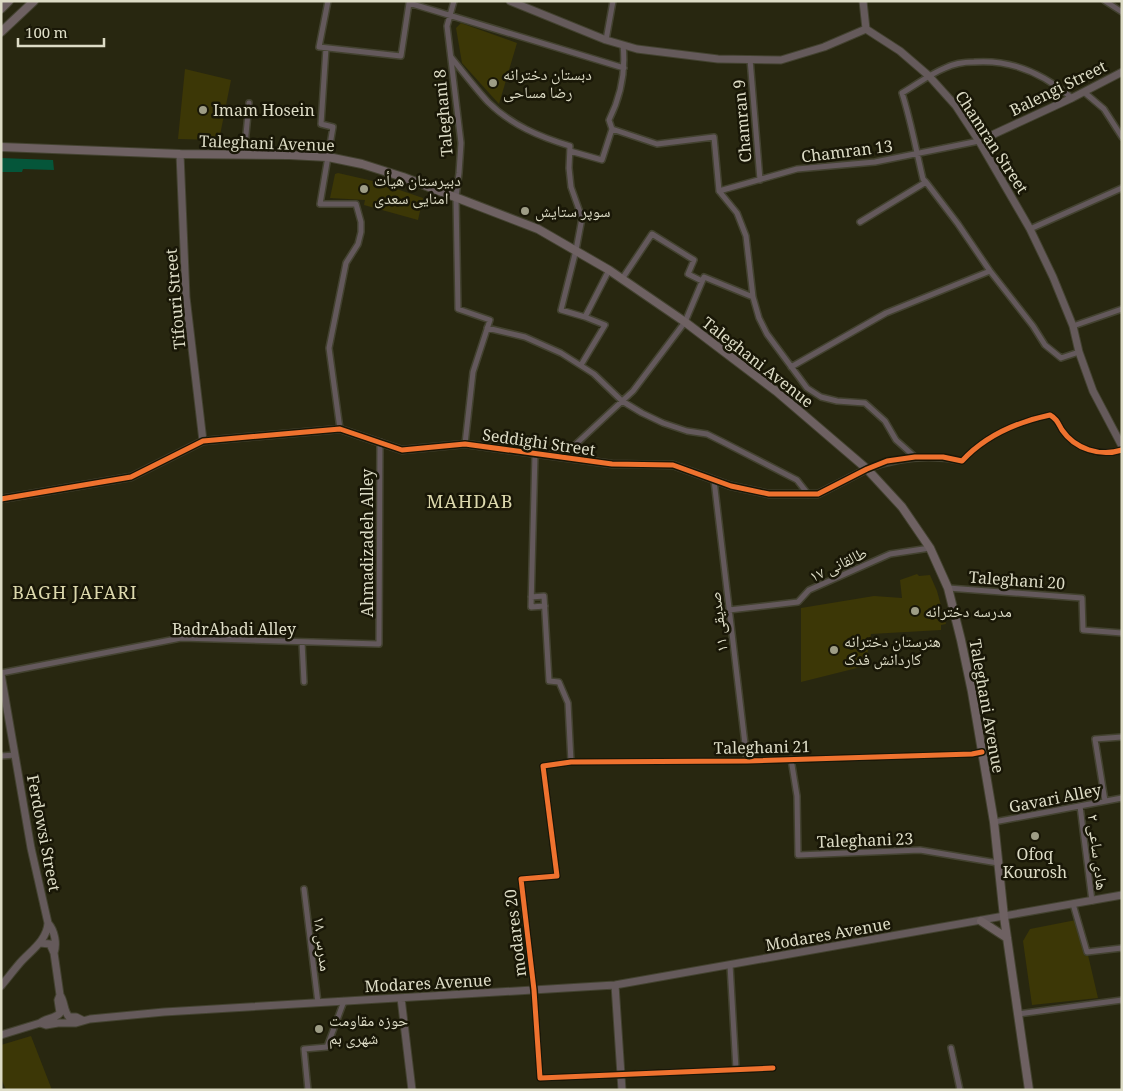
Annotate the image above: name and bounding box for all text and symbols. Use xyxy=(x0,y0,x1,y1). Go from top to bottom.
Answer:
scale bar xyxy=(18,15,104,47)
text: 100 m xyxy=(25,22,68,48)
street label: Balengi Street xyxy=(1006,55,1113,125)
place label: دبستان دخترانه رضا مساحی xyxy=(503,63,592,108)
street label: Taleghani 8 xyxy=(428,68,463,158)
marker: دبستان دخترانه رضا مساحی xyxy=(487,77,499,89)
street label: Chamran 9 xyxy=(727,78,762,163)
street label: Chamran Street xyxy=(946,86,1034,201)
place label: Imam Hosein xyxy=(213,99,315,126)
marker: Imam Hosein xyxy=(197,104,209,116)
street label: Taleghani Avenue xyxy=(199,130,335,161)
street label: Chamran 13 xyxy=(800,134,895,172)
place label: دبیرستان هیأت امنایی سعدی xyxy=(374,169,461,214)
marker: دبیرستان هیأت امنایی سعدی xyxy=(358,183,370,195)
place label: سوپر ستایش xyxy=(535,200,611,227)
marker: سوپر ستایش xyxy=(519,205,531,217)
street label: Tifouri Street xyxy=(160,247,195,350)
street label: Taleghani Avenue xyxy=(695,312,818,416)
street label: Seddighi Street xyxy=(480,423,597,466)
street label: Ahmadizadeh Alley xyxy=(356,468,383,617)
district label: MAHDAB xyxy=(426,489,514,519)
street label: طالقانی ۱۷ xyxy=(805,541,873,592)
street label: Taleghani 20 xyxy=(968,566,1066,599)
district label: BAGH JAFARI xyxy=(12,580,138,610)
street label: صدیقی ۱۱ xyxy=(703,590,738,653)
place label: مدرسه دخترانه xyxy=(925,600,1012,627)
marker: مدرسه دخترانه xyxy=(909,605,921,617)
street label: BadrAbadi Alley xyxy=(172,618,297,645)
place label: هنرستان دخترانه کاردانش فدک xyxy=(844,630,941,675)
street label: Taleghani Avenue xyxy=(959,637,1010,776)
marker: هنرستان دخترانه کاردانش فدک xyxy=(828,644,840,656)
street label: Taleghani 21 xyxy=(714,735,811,764)
street label: Ferdowsi Street xyxy=(17,773,66,894)
street label: Gavari Alley xyxy=(1007,778,1105,823)
street label: هادی ساعی ۲ xyxy=(1077,813,1114,892)
street label: Taleghani 23 xyxy=(816,827,914,858)
marker: Ofoq Kourosh xyxy=(1029,830,1041,842)
place label: Ofoq Kourosh xyxy=(1003,843,1067,888)
street label: modares 20 xyxy=(499,887,536,978)
street label: Modares Avenue xyxy=(764,912,893,961)
street label: مدرس ۱۸ xyxy=(304,915,337,973)
street label: Modares Avenue xyxy=(364,969,492,1002)
place label: حوزه مقاومت شهری بم xyxy=(329,1009,408,1054)
marker: حوزه مقاومت شهری بم xyxy=(313,1023,325,1035)

